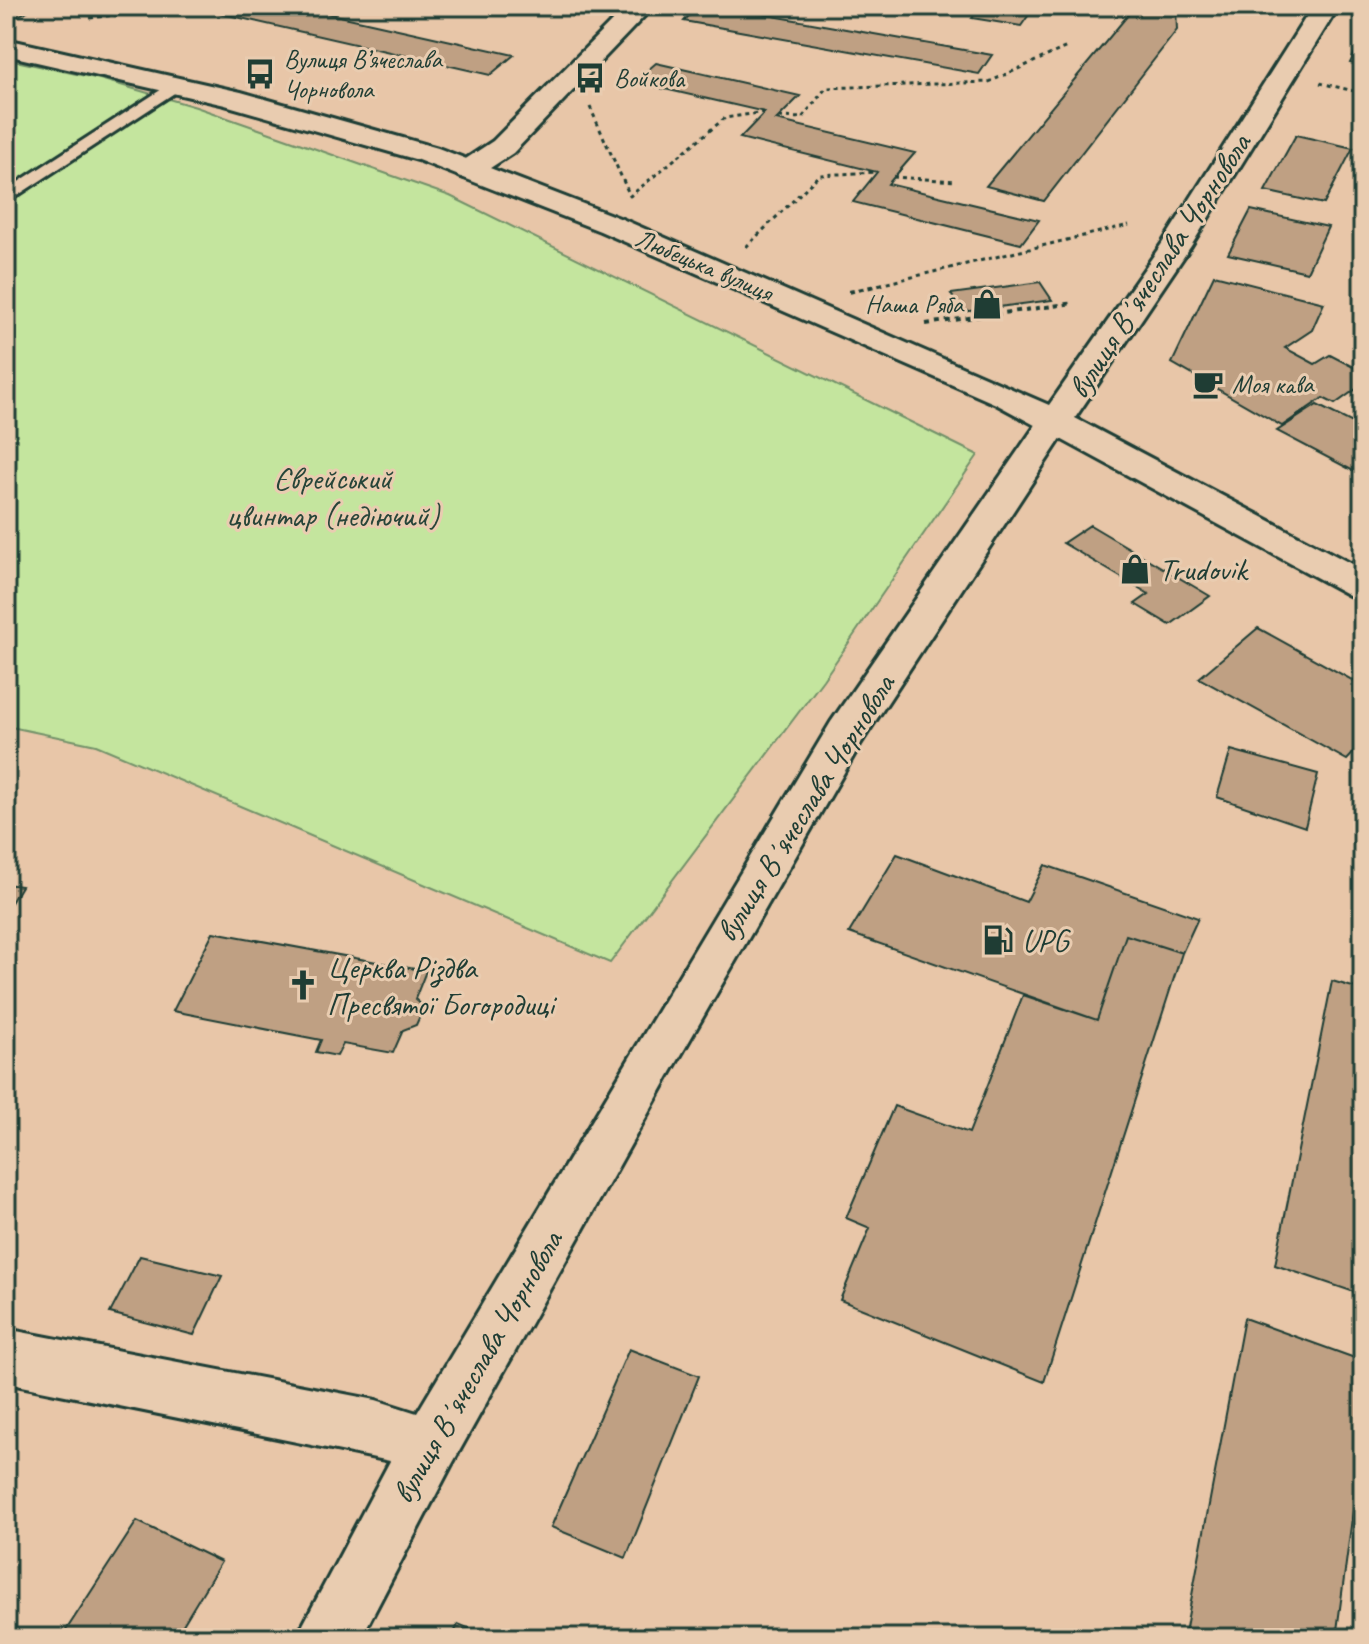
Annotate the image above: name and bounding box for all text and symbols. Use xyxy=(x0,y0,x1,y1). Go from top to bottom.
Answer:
place label: Вулиця В’ячеслава Чорновола xyxy=(284,43,443,106)
bus stop icon: Вулиця В’ячеслава Чорновола xyxy=(243,57,277,91)
bus stop icon: Войкова xyxy=(573,61,607,95)
place label: Войкова xyxy=(614,62,686,95)
street label: вулиця Вʼячеслава Чорновола xyxy=(1058,124,1261,406)
street label: Любецька вулиця xyxy=(630,221,780,310)
shop icon: Наша Ряба xyxy=(970,287,1004,321)
place label: Наша Ряба xyxy=(865,288,965,321)
cafe icon: Моя кава xyxy=(1191,367,1225,401)
place label: Моя кава xyxy=(1232,368,1315,401)
park label: Єврейський цвинтар (недіючий) xyxy=(227,458,441,536)
place label: Trudovik xyxy=(1159,549,1249,590)
shop icon: Trudovik xyxy=(1118,552,1152,586)
street label: вулиця Вʼячеслава Чорновола xyxy=(706,665,905,949)
place label: UPG xyxy=(1022,920,1071,961)
fuel station icon: UPG xyxy=(981,923,1015,957)
place label: Церква Різдва Пресвятої Богородиці xyxy=(327,947,558,1025)
church icon: Церква Різдва Пресвятої Богородиці xyxy=(286,968,320,1002)
street label: вулиця Вʼячеслава Чорновола xyxy=(382,1222,573,1511)

